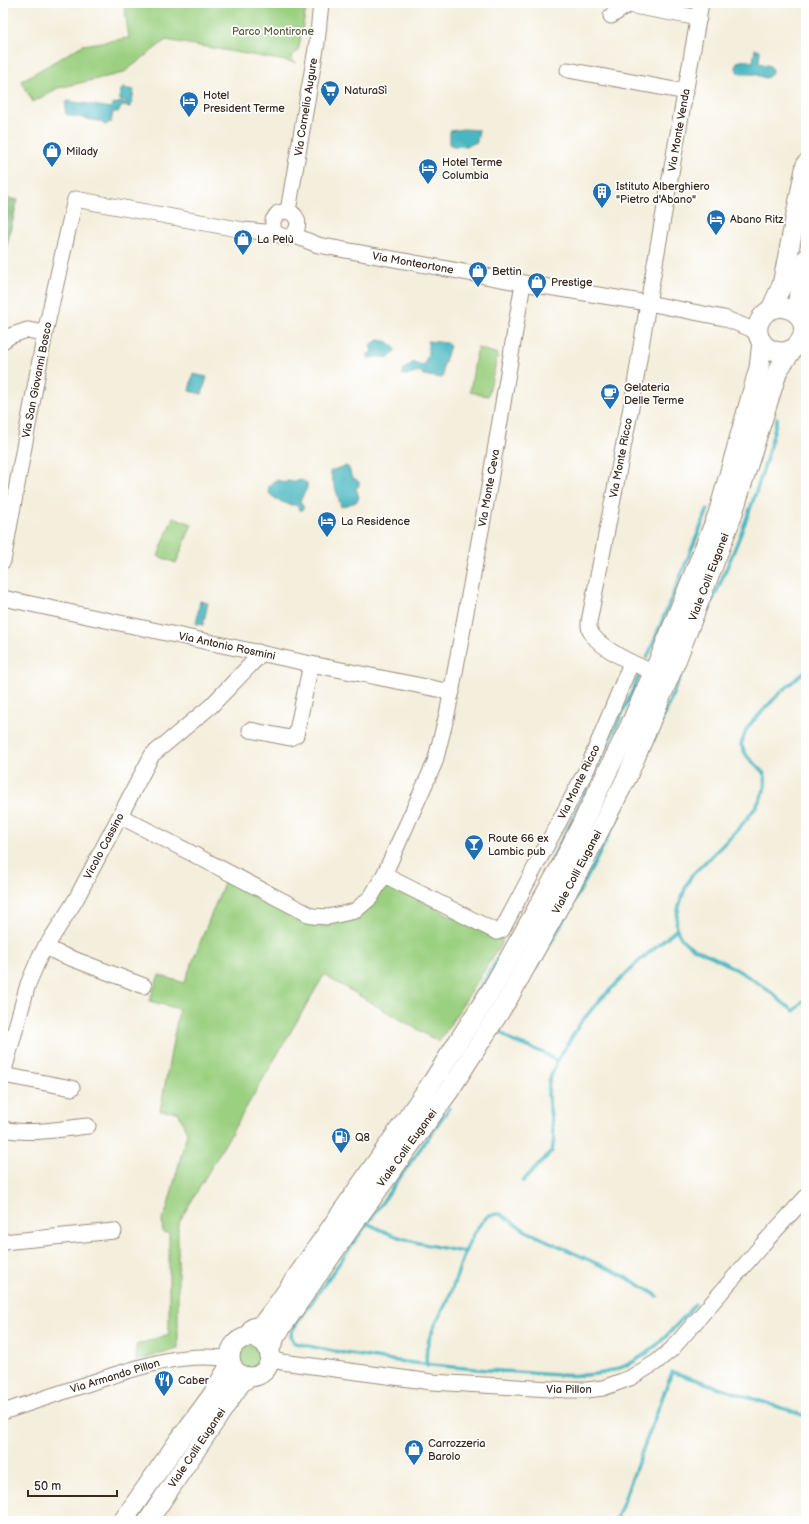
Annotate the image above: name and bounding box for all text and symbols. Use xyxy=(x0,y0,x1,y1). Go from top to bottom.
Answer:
park label: Parco Montirone xyxy=(232,25,315,38)
street label: Via Cornelio Augure xyxy=(292,57,320,157)
supermarket icon: NaturaSì xyxy=(319,79,341,107)
place label: NaturaSì xyxy=(344,84,388,97)
street label: Via Monte Venda xyxy=(665,88,693,172)
place label: Hotel President Terme xyxy=(203,89,285,115)
hotel icon: Hotel President Terme xyxy=(178,90,200,118)
shop icon: Milady xyxy=(41,140,63,168)
place label: Milady xyxy=(66,145,98,158)
place label: Hotel Terme Columbia xyxy=(442,156,503,182)
hotel icon: Hotel Terme Columbia xyxy=(417,157,439,185)
place label: Istituto Alberghiero "Pietro d'Abano" xyxy=(616,180,710,206)
building icon: Istituto Alberghiero "Pietro d'Abano" xyxy=(591,181,613,209)
hotel icon: Abano Ritz xyxy=(705,208,727,236)
place label: Abano Ritz xyxy=(730,213,784,226)
shop icon: La Pelù xyxy=(232,228,254,256)
place label: La Pelù xyxy=(257,233,294,246)
street label: Via Monteortone xyxy=(371,249,455,277)
shop icon: Bettin xyxy=(467,260,489,288)
place label: Bettin xyxy=(492,265,522,278)
shop icon: Prestige xyxy=(526,271,548,299)
place label: Prestige xyxy=(551,276,593,289)
street label: Via San Giovanni Bosco xyxy=(19,321,55,439)
place label: Gelateria Delle Terme xyxy=(624,381,684,407)
cafe icon: Gelateria Delle Terme xyxy=(599,382,621,410)
street label: Via Monte Ricco xyxy=(607,417,635,499)
street label: Via Monte Ceva xyxy=(476,448,502,528)
hotel icon: La Residence xyxy=(316,510,338,538)
place label: La Residence xyxy=(341,515,410,528)
street label: Viale Colli Euganei xyxy=(686,531,732,623)
street label: Via Antonio Rosmini xyxy=(177,629,277,663)
street label: Via Monte Ricco xyxy=(555,743,603,821)
street label: Vicolo Cassino xyxy=(81,811,127,881)
street label: Viale Colli Euganei xyxy=(549,828,605,916)
place label: Route 66 ex Lambic pub xyxy=(488,832,549,858)
bar icon: Route 66 ex Lambic pub xyxy=(463,833,485,861)
street label: Viale Colli Euganei xyxy=(374,1107,440,1189)
fuel station icon: Q8 xyxy=(330,1126,352,1154)
place label: Q8 xyxy=(355,1131,370,1144)
street label: Via Armando Pillon xyxy=(69,1356,161,1396)
restaurant icon: Caber xyxy=(153,1369,175,1397)
place label: Caber xyxy=(178,1374,210,1387)
street label: Via Pillon xyxy=(546,1383,592,1396)
street label: Viale Colli Euganei xyxy=(166,1406,228,1490)
place label: Carrozzeria Barolo xyxy=(428,1437,486,1463)
shop icon: Carrozzeria Barolo xyxy=(403,1438,425,1466)
scale bar xyxy=(28,1472,117,1498)
text: 50 m xyxy=(34,1479,61,1494)

